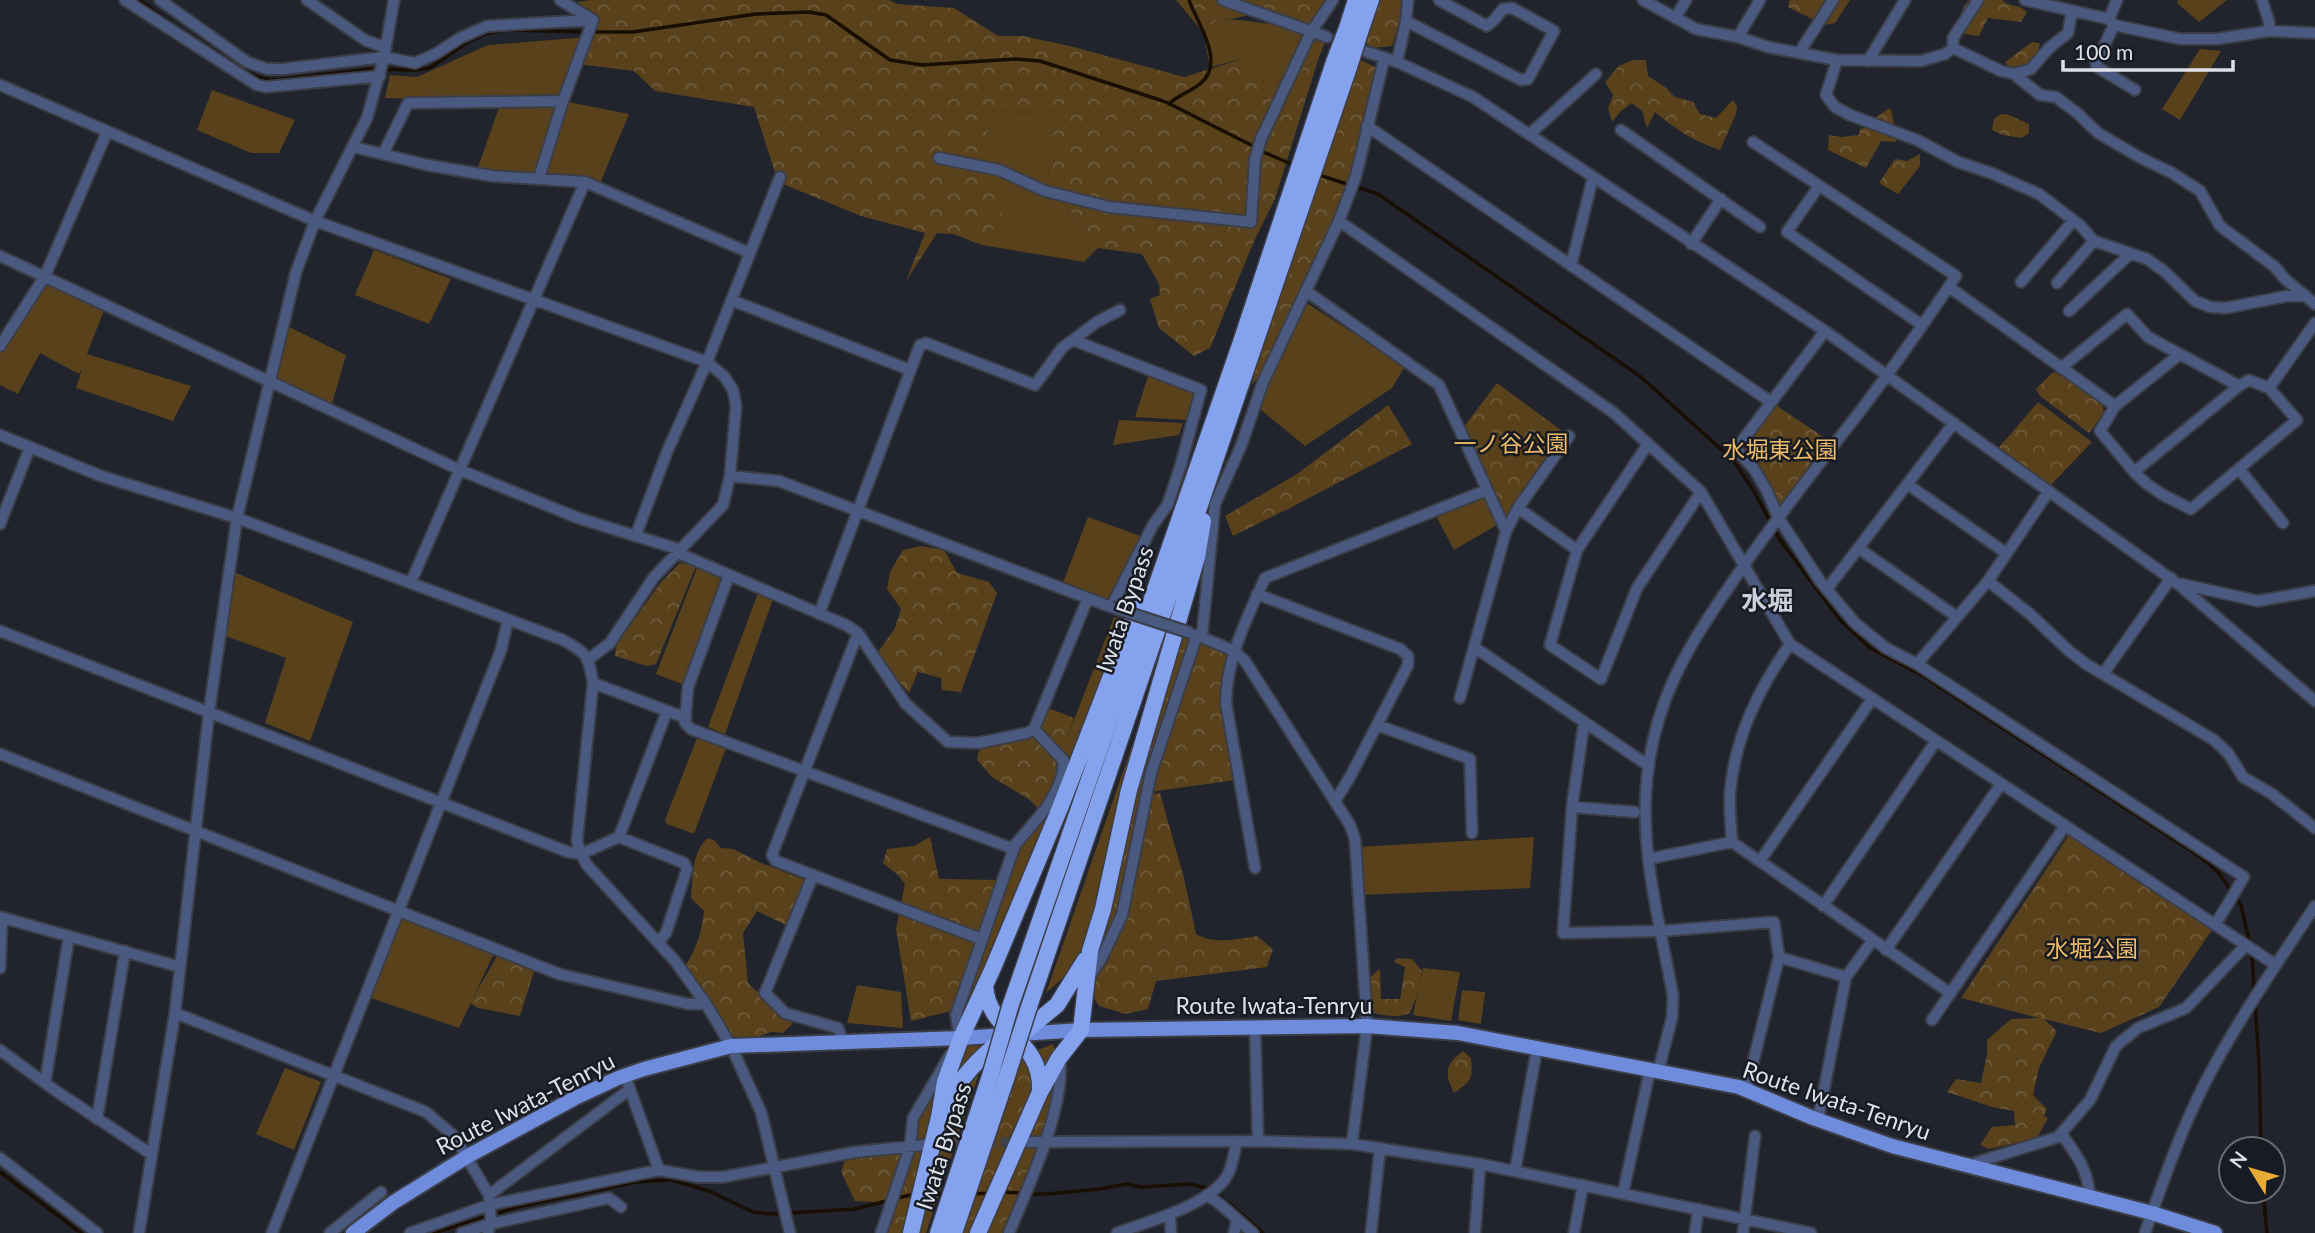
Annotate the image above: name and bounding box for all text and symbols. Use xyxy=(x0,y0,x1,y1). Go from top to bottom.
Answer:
scale bar xyxy=(2063,28,2233,72)
text: 100 m xyxy=(2074,39,2133,64)
park label: 一ノ谷公園 xyxy=(1454,429,1569,457)
park label: 水堀東公園 xyxy=(1723,435,1838,463)
street label: Iwata Bypass xyxy=(1089,542,1159,676)
district label: 水堀 xyxy=(1741,584,1793,616)
park label: 水堀公園 xyxy=(2046,934,2138,962)
street label: Route Iwata-Tenryu xyxy=(1176,991,1372,1019)
street label: Route Iwata-Tenryu xyxy=(431,1046,619,1160)
street label: Route Iwata-Tenryu xyxy=(1739,1055,1935,1145)
street label: Iwata Bypass xyxy=(909,1079,977,1213)
north arrow xyxy=(2217,1135,2287,1205)
text: N xyxy=(2224,1147,2252,1172)

